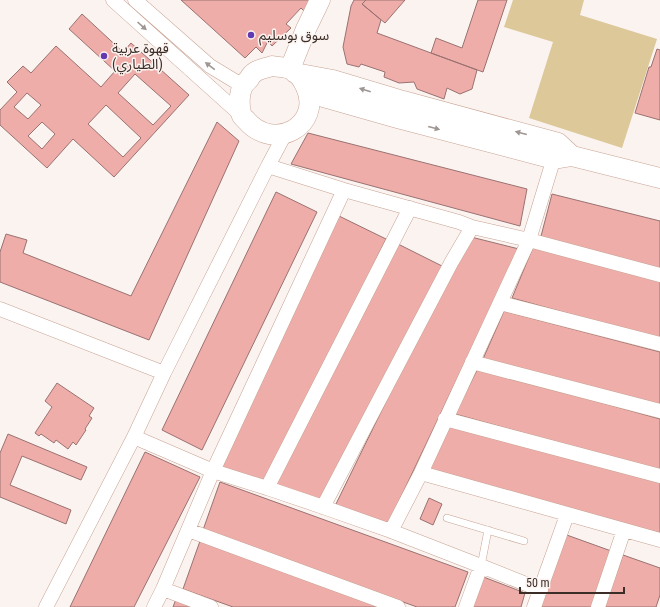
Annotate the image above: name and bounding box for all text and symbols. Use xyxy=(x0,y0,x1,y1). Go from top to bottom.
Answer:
one-way arrow xyxy=(137,21,147,31)
place label: سوق بوسليم xyxy=(259,27,329,46)
marker: سوق بوسليم xyxy=(246,30,256,40)
place label: قهوة عربية (الطياري) xyxy=(112,40,169,75)
marker: قهوة عربية (الطياري) xyxy=(99,51,109,61)
one-way arrow xyxy=(204,61,215,70)
one-way arrow xyxy=(359,87,371,93)
one-way arrow xyxy=(428,125,441,131)
one-way arrow xyxy=(514,130,526,136)
scale bar xyxy=(520,569,624,595)
text: 50 m xyxy=(526,576,550,590)

